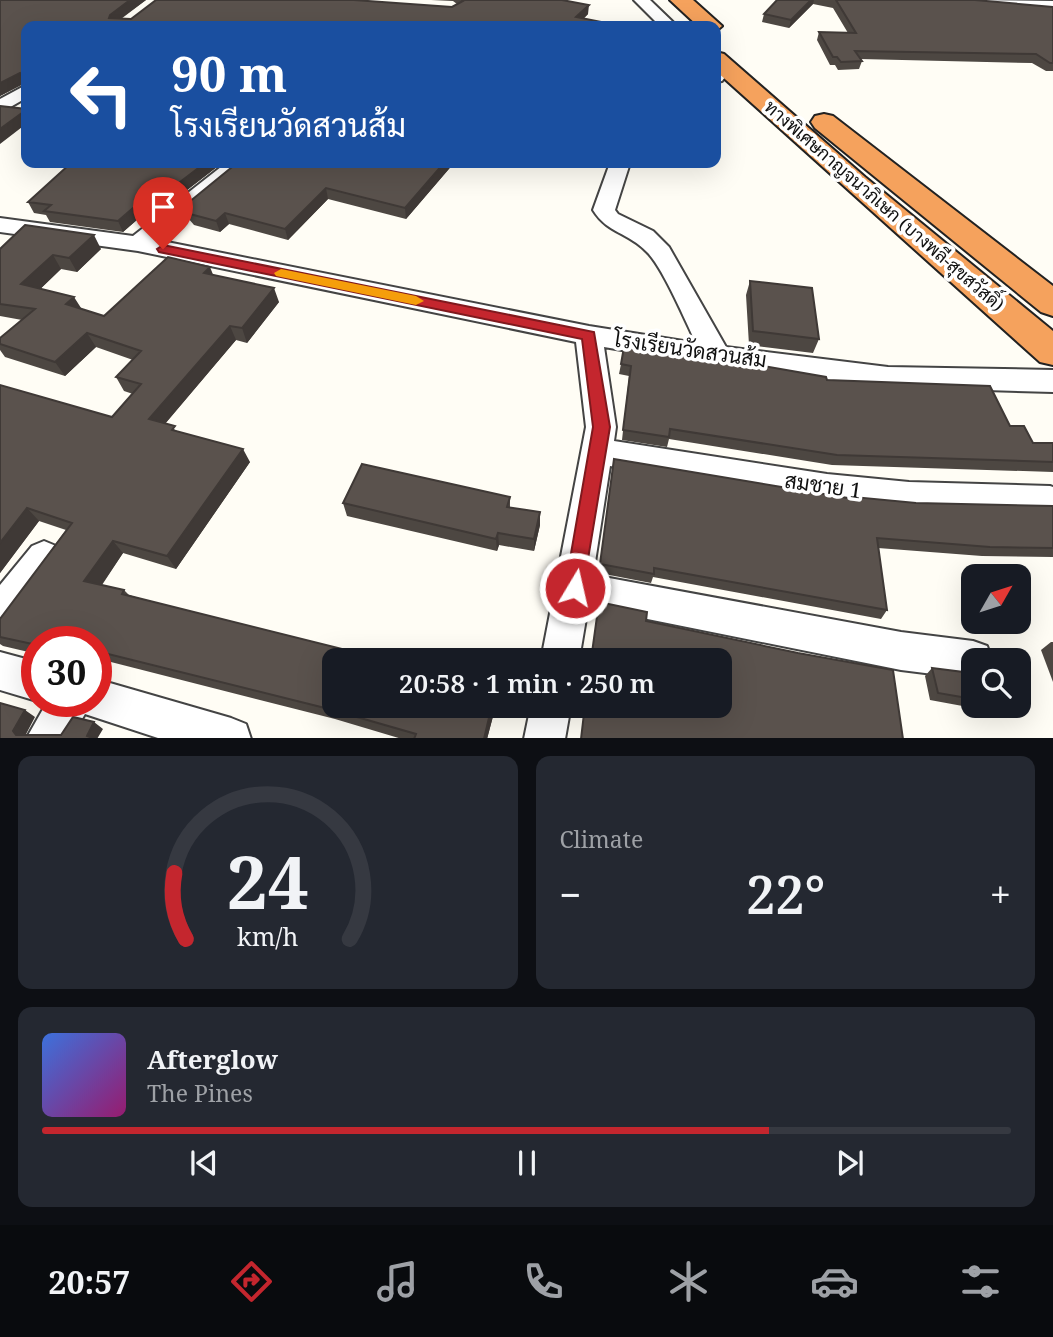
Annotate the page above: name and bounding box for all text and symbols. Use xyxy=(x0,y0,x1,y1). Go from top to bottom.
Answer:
text: 90 m xyxy=(171,40,287,106)
icon: left xyxy=(56,49,147,140)
street label: ทางพิเศษกาญจนาภิเษก (บางพลี-สุขสวัสดิ์) xyxy=(759,92,1012,317)
text: โรงเรียนวัดสวนส้ม xyxy=(171,103,406,146)
pin xyxy=(133,177,193,249)
icon: arrive xyxy=(144,188,182,226)
street label: โรงเรียนวัดสวนส้ม xyxy=(611,324,768,374)
street label: สมชาย 1 xyxy=(783,466,863,504)
position arrow xyxy=(538,551,612,625)
north arrow xyxy=(961,564,1031,634)
map controls xyxy=(961,564,1031,718)
speed limit sign: 30 xyxy=(21,626,112,717)
button: search xyxy=(961,648,1031,718)
text: 20:58 · 1 min · 250 m xyxy=(399,665,655,701)
text: Climate xyxy=(560,823,643,855)
text: 24 xyxy=(227,831,309,930)
text: 22° xyxy=(746,858,825,929)
text: − xyxy=(560,868,582,920)
text: + xyxy=(990,868,1011,920)
text: km/h xyxy=(237,918,299,952)
text: Afterglow xyxy=(147,1041,278,1077)
text: The Pines xyxy=(147,1077,253,1109)
icon: previous xyxy=(185,1144,223,1182)
icon: pause xyxy=(508,1144,546,1182)
icon: next xyxy=(831,1144,869,1182)
icon: directions xyxy=(227,1257,276,1306)
icon: music xyxy=(373,1257,422,1306)
icon: phone xyxy=(519,1257,568,1306)
icon: climate xyxy=(664,1257,713,1306)
icon: car xyxy=(810,1257,859,1306)
icon: filters xyxy=(956,1257,1005,1306)
text: 20:57 xyxy=(48,1260,130,1303)

